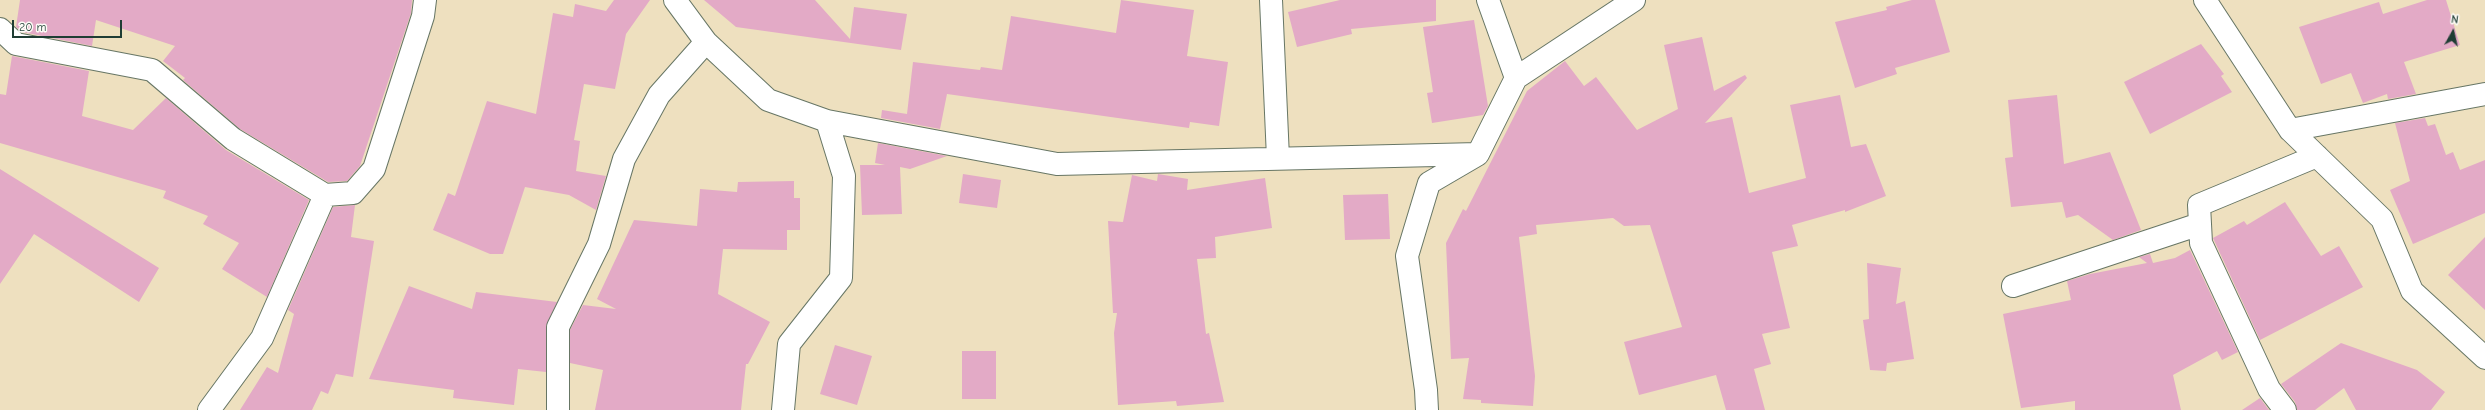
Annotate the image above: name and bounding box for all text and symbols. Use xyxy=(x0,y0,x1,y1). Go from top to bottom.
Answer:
scale bar xyxy=(14,12,124,38)
north arrow xyxy=(2433,12,2473,52)
text: N xyxy=(2450,13,2459,27)
text: 20 m xyxy=(19,20,47,34)

